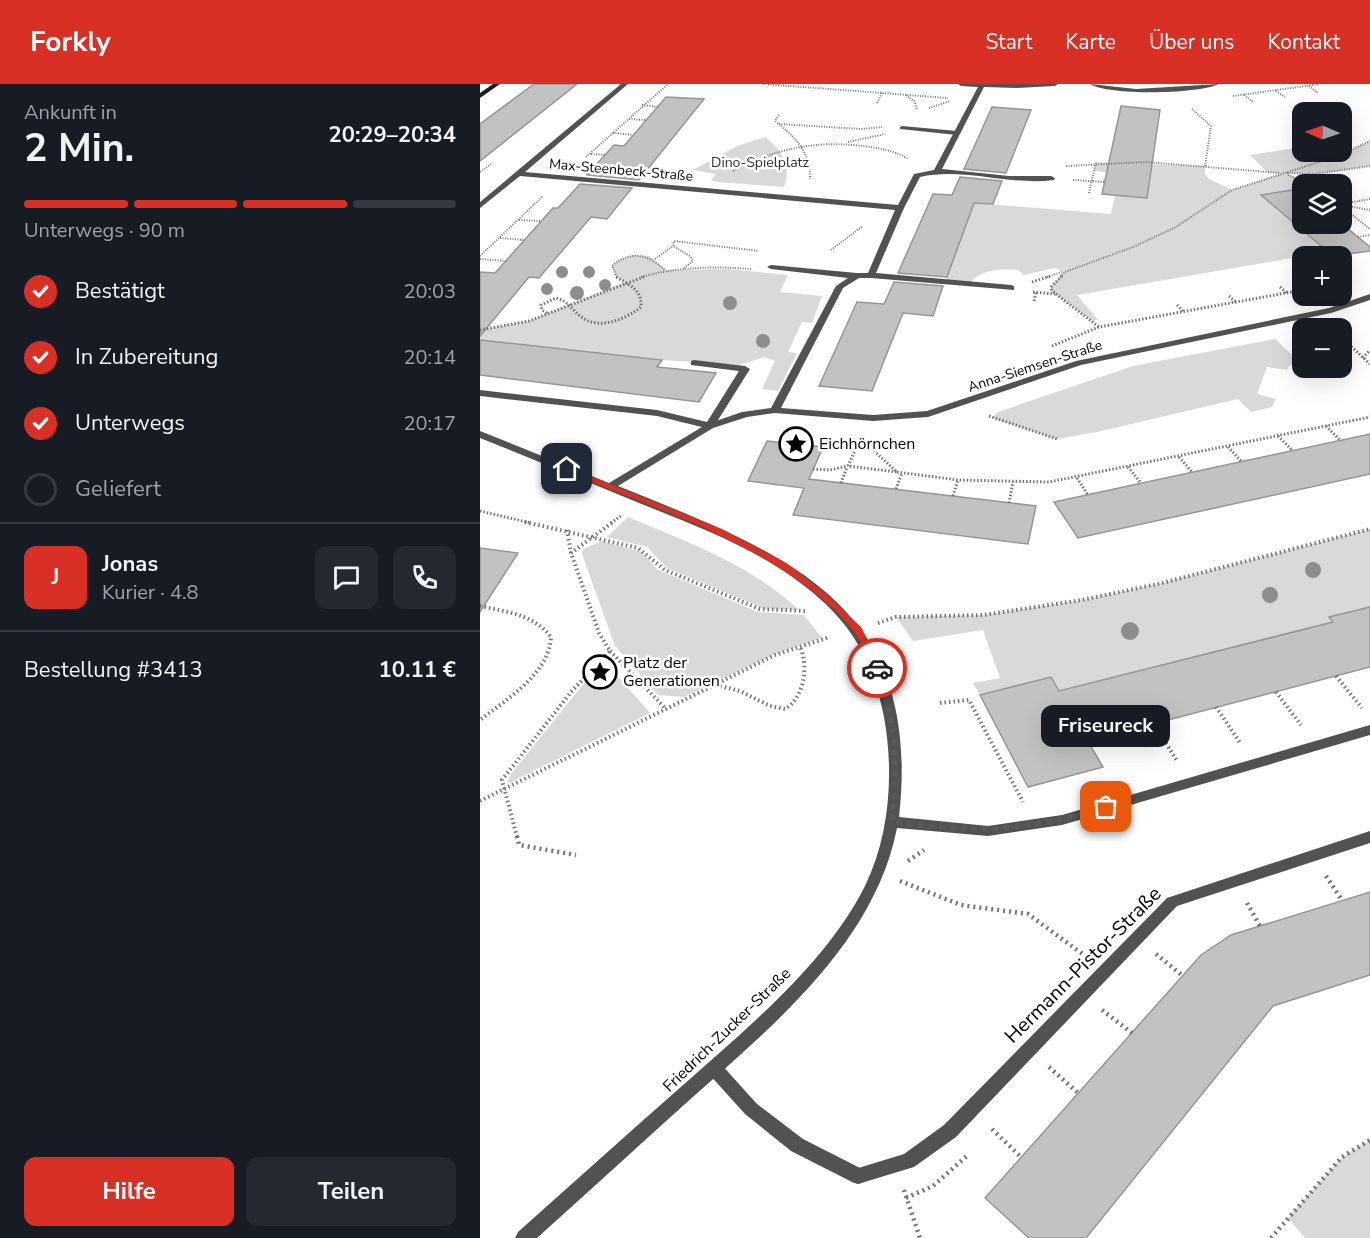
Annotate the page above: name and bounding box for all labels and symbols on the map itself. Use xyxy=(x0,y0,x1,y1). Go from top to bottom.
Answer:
north arrow xyxy=(1292,102,1352,162)
park label: Dino-Spielplatz xyxy=(711,153,809,172)
street label: Max-Steenbeck-Straße xyxy=(548,154,694,186)
street label: Anna-Siemsen-Straße xyxy=(965,335,1105,397)
place icon: Eichhörnchen xyxy=(778,426,814,462)
place label: Eichhörnchen xyxy=(819,433,915,455)
pin xyxy=(541,443,592,494)
courier xyxy=(847,638,907,698)
place label: Platz der Generationen xyxy=(623,652,720,692)
place icon: Platz der Generationen xyxy=(582,654,618,690)
callout: Friseureck xyxy=(1042,705,1170,747)
pin xyxy=(1080,781,1131,832)
street label: Hermann-Pistor-Straße xyxy=(999,881,1167,1049)
street label: Friedrich-Zucker-Straße xyxy=(658,963,796,1097)

